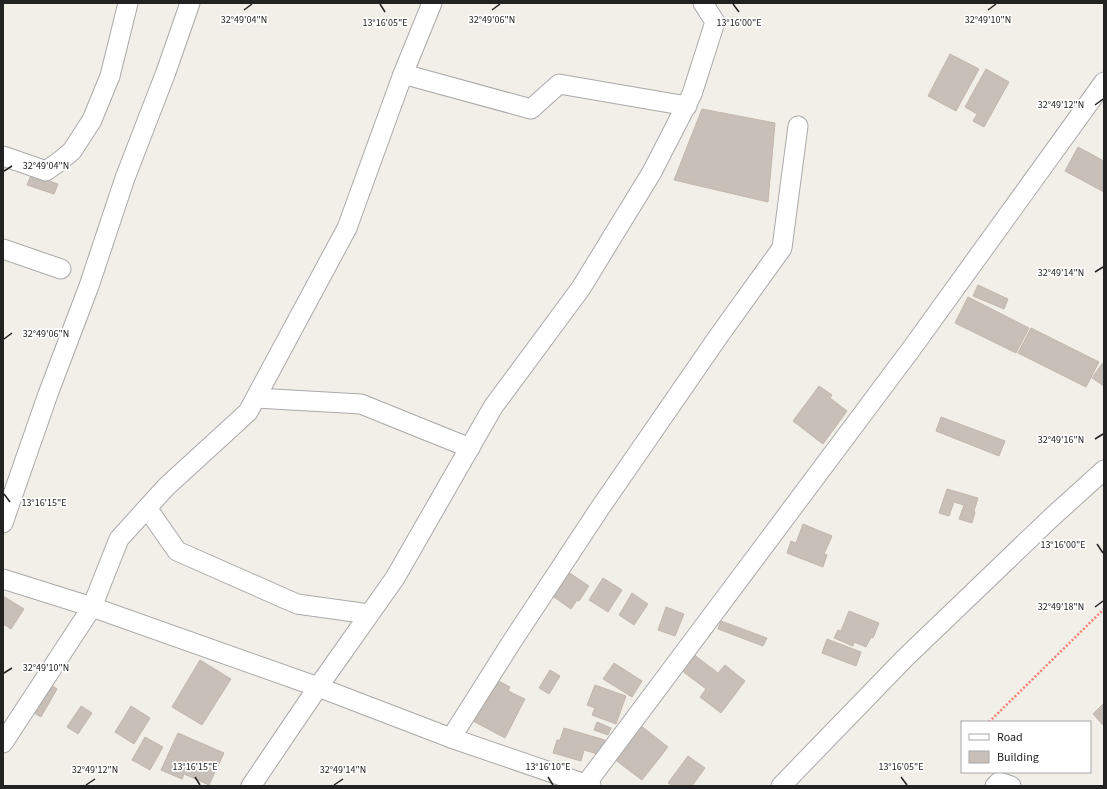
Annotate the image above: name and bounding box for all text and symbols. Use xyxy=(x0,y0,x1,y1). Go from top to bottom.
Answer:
text: 32°49'04"N xyxy=(221,13,267,27)
text: 32°49'06"N xyxy=(469,13,515,27)
text: 32°49'10"N xyxy=(965,13,1011,27)
text: 13°16'05"E xyxy=(362,16,408,30)
text: 13°16'00"E xyxy=(716,16,762,30)
text: 32°49'12"N xyxy=(1038,98,1084,112)
text: 32°49'04"N xyxy=(23,159,69,173)
text: 32°49'14"N xyxy=(1038,266,1084,280)
text: 32°49'06"N xyxy=(23,327,69,341)
text: 32°49'16"N xyxy=(1038,433,1084,447)
text: 13°16'15"E xyxy=(21,496,67,510)
text: 13°16'00"E xyxy=(1040,538,1086,552)
text: 32°49'18"N xyxy=(1038,600,1084,614)
text: 32°49'10"N xyxy=(23,661,69,675)
legend xyxy=(961,721,1091,773)
text: Road xyxy=(997,729,1023,746)
text: Building xyxy=(997,749,1039,766)
text: 13°16'15"E xyxy=(172,760,218,774)
text: 13°16'10"E xyxy=(525,760,571,774)
text: 13°16'05"E xyxy=(878,760,924,774)
text: 32°49'12"N xyxy=(72,763,118,777)
text: 32°49'14"N xyxy=(320,763,366,777)

